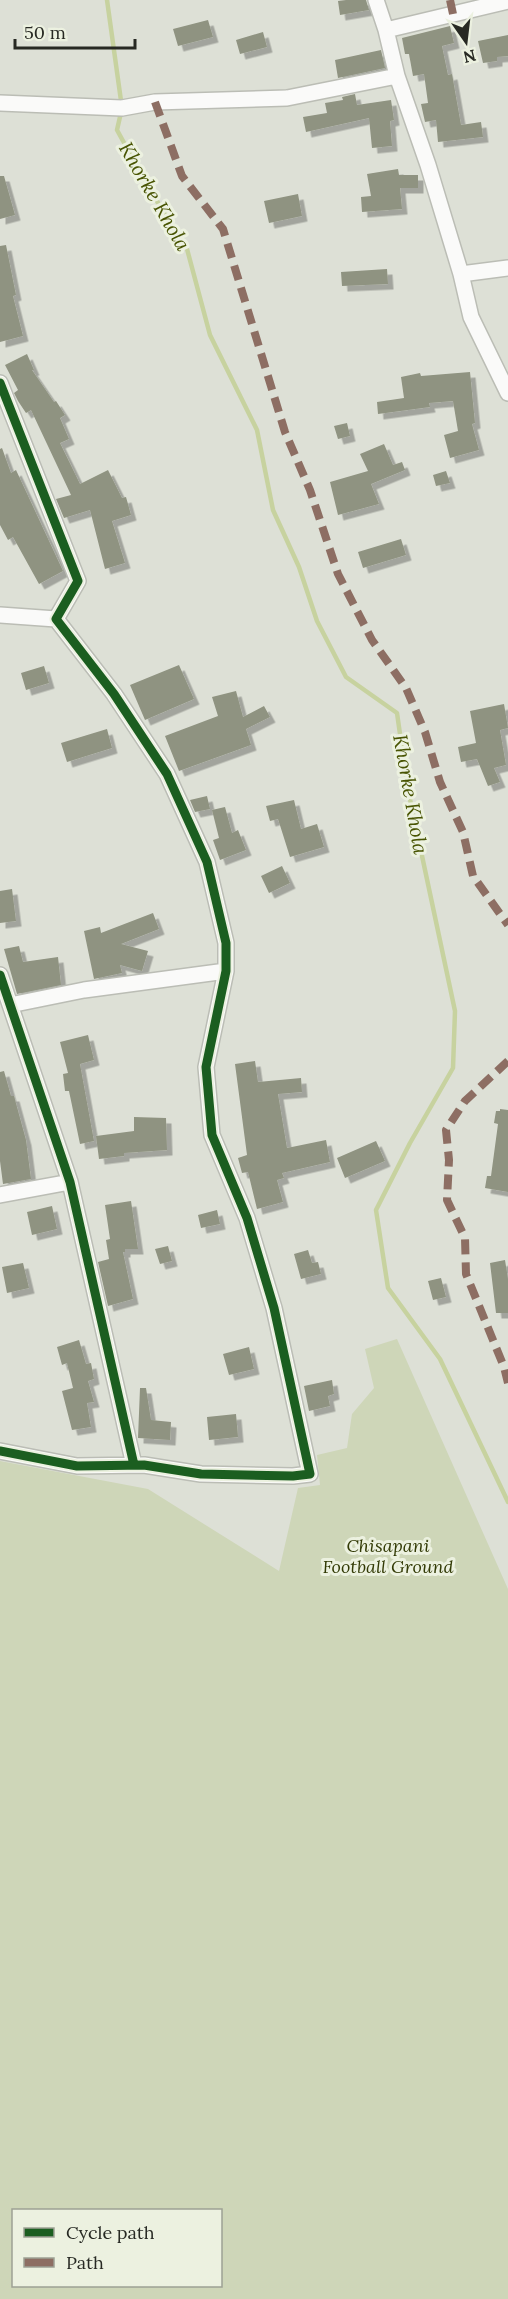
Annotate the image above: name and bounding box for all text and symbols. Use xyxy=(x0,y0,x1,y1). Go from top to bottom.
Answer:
scale bar xyxy=(15,12,135,50)
north arrow xyxy=(436,12,496,72)
text: 50 m xyxy=(24,21,66,44)
text: N xyxy=(461,45,478,68)
water label: Khorke Khola xyxy=(114,137,196,255)
water label: Khorke Khola xyxy=(388,732,434,856)
park label: Chisapani Football Ground xyxy=(322,1534,454,1578)
legend xyxy=(12,2209,222,2287)
text: Cycle path xyxy=(66,2221,155,2244)
text: Path xyxy=(66,2251,104,2274)

